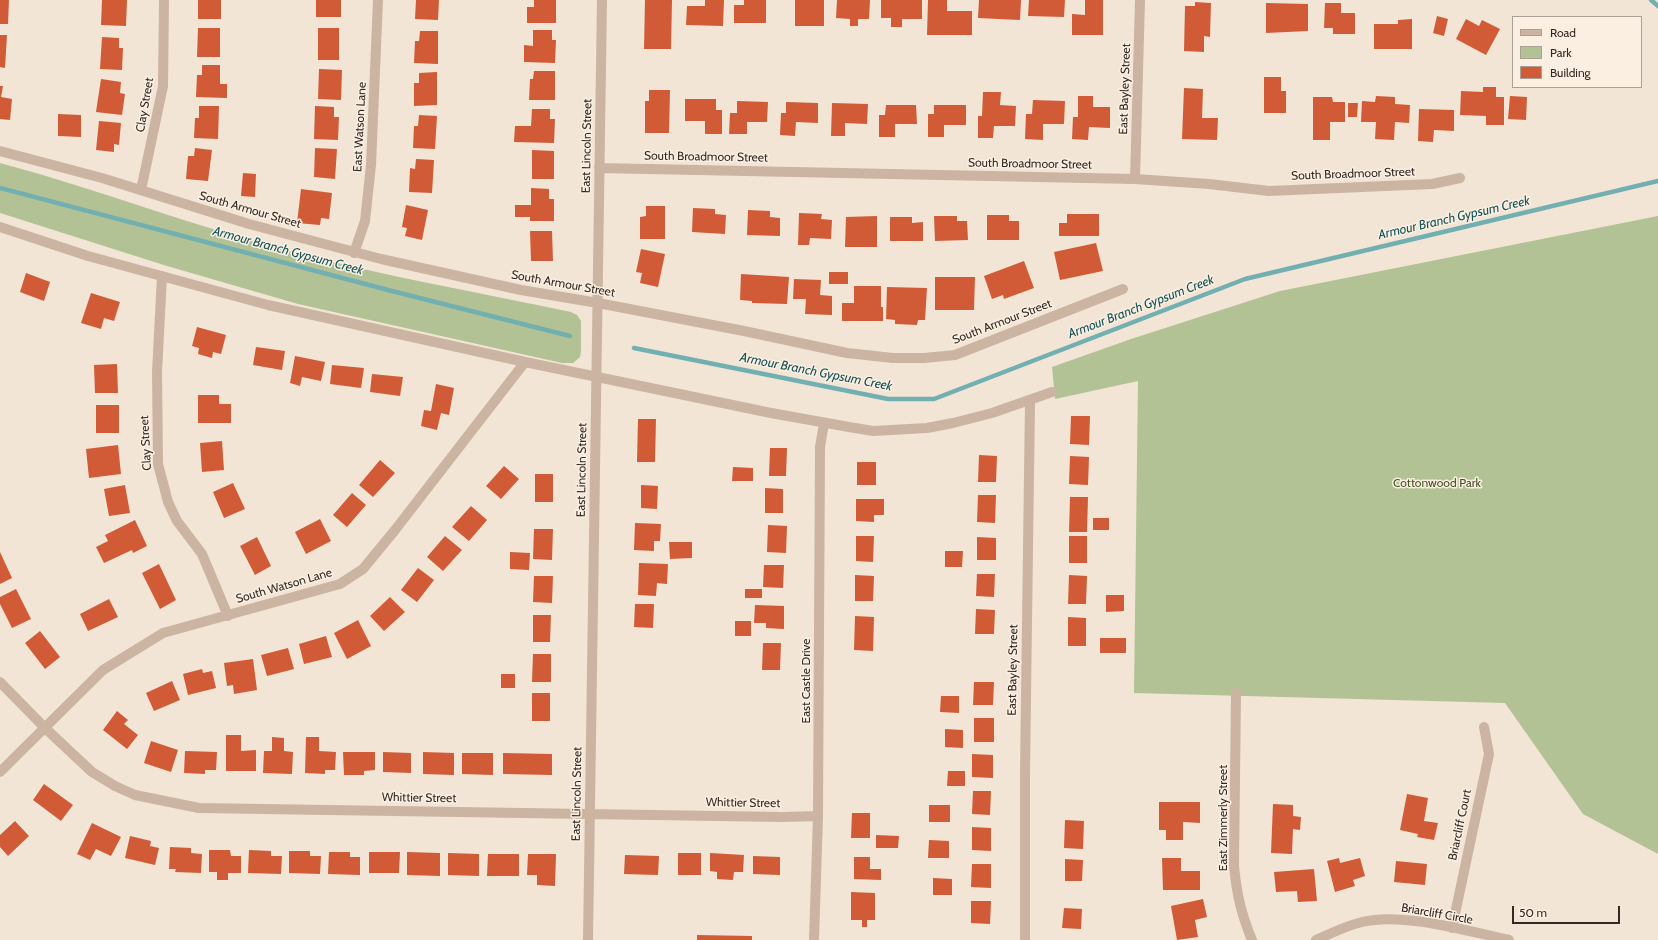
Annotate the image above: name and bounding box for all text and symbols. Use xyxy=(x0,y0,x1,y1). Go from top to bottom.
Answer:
legend xyxy=(1512,16,1642,88)
text: Road xyxy=(1550,25,1576,40)
street label: East Bayley Street xyxy=(1116,43,1134,135)
text: Park xyxy=(1550,45,1572,60)
text: Building xyxy=(1550,65,1591,80)
street label: Clay Street xyxy=(133,76,157,134)
street label: East Watson Lane xyxy=(350,82,370,172)
street label: East Lincoln Street xyxy=(579,99,595,193)
street label: South Broadmoor Street xyxy=(644,149,768,165)
street label: South Broadmoor Street xyxy=(968,156,1092,172)
street label: South Broadmoor Street xyxy=(1291,165,1415,183)
street label: South Armour Street xyxy=(198,189,302,231)
water label: Armour Branch Gypsum Creek xyxy=(1377,193,1531,243)
water label: Armour Branch Gypsum Creek xyxy=(211,223,365,279)
street label: South Armour Street xyxy=(510,268,616,300)
water label: Armour Branch Gypsum Creek xyxy=(1066,272,1216,342)
street label: South Armour Street xyxy=(950,296,1054,348)
water label: Armour Branch Gypsum Creek xyxy=(738,350,894,394)
street label: Clay Street xyxy=(137,415,155,471)
street label: East Lincoln Street xyxy=(574,423,590,517)
park label: Cottonwood Park xyxy=(1393,476,1481,490)
street label: South Watson Lane xyxy=(234,565,334,607)
street label: East Bayley Street xyxy=(1005,624,1021,716)
street label: East Castle Drive xyxy=(799,639,813,723)
street label: East Lincoln Street xyxy=(569,747,585,841)
street label: East Zimmerly Street xyxy=(1216,765,1230,871)
street label: Briarcliff Court xyxy=(1445,788,1475,862)
street label: Whittier Street xyxy=(382,790,456,806)
street label: Whittier Street xyxy=(706,795,780,811)
scale bar xyxy=(1514,898,1622,924)
street label: Briarcliff Circle xyxy=(1400,901,1474,927)
text: 50 m xyxy=(1519,905,1547,920)

